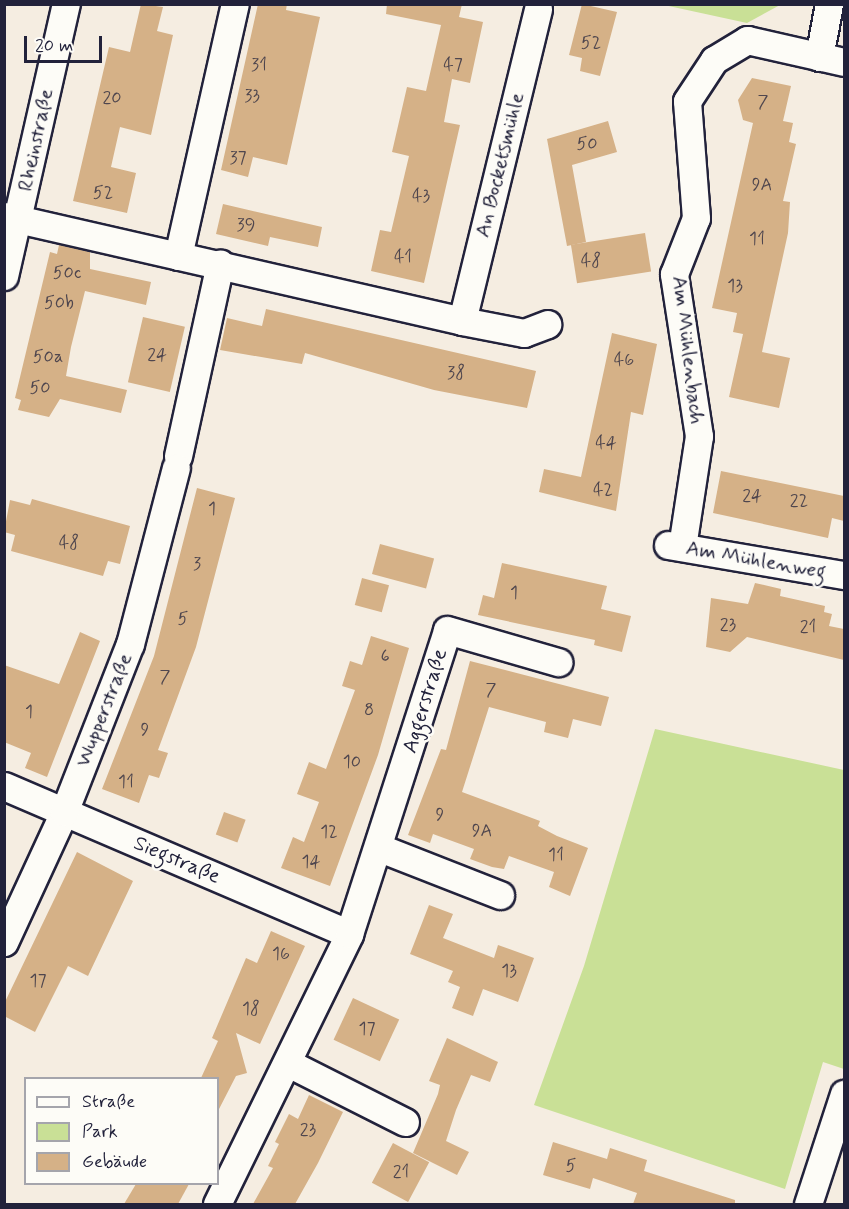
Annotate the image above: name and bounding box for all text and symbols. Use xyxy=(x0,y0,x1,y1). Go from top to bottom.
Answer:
scale bar xyxy=(27,24,105,62)
house number: 52 xyxy=(581,32,601,54)
text: 20 m xyxy=(35,34,73,58)
house number: 31 xyxy=(251,54,267,76)
house number: 47 xyxy=(443,54,463,76)
street label: An Bocketsmühle xyxy=(468,84,532,246)
house number: 33 xyxy=(244,85,260,107)
street label: Rheinstraße xyxy=(13,86,59,194)
house number: 20 xyxy=(102,87,122,109)
house number: 7 xyxy=(758,91,768,113)
house number: 50 xyxy=(576,133,598,155)
house number: 37 xyxy=(229,147,247,169)
house number: 9A xyxy=(752,174,772,196)
house number: 52 xyxy=(93,182,113,204)
house number: 43 xyxy=(412,185,430,207)
house number: 39 xyxy=(237,214,255,236)
house number: 11 xyxy=(749,228,765,250)
house number: 41 xyxy=(394,246,412,268)
house number: 48 xyxy=(581,250,601,272)
house number: 50c xyxy=(53,262,81,284)
street label: Am Mühlenbach xyxy=(666,275,710,425)
house number: 13 xyxy=(727,275,743,297)
house number: 50b xyxy=(44,292,74,314)
house number: 24 xyxy=(147,344,167,366)
house number: 50a xyxy=(33,346,63,368)
house number: 46 xyxy=(614,349,634,371)
house number: 38 xyxy=(447,362,465,384)
house number: 50 xyxy=(29,377,51,399)
house number: 44 xyxy=(595,432,617,454)
house number: 42 xyxy=(593,479,613,501)
house number: 24 xyxy=(742,485,762,507)
house number: 22 xyxy=(790,490,808,512)
house number: 1 xyxy=(208,498,216,520)
house number: 48 xyxy=(59,532,79,554)
street label: Am Mühlenweg xyxy=(685,535,827,585)
house number: 3 xyxy=(193,553,201,575)
house number: 1 xyxy=(510,582,518,604)
house number: 5 xyxy=(178,608,188,630)
house number: 23 xyxy=(720,614,736,636)
house number: 21 xyxy=(800,616,816,638)
house number: 6 xyxy=(380,645,390,667)
street label: Aggerstraße xyxy=(397,646,453,756)
street label: Wupperstraße xyxy=(70,649,138,771)
house number: 7 xyxy=(160,666,170,688)
house number: 7 xyxy=(486,679,496,701)
house number: 8 xyxy=(364,699,374,721)
house number: 1 xyxy=(25,701,33,723)
house number: 9 xyxy=(141,719,149,741)
house number: 10 xyxy=(343,751,361,773)
house number: 11 xyxy=(118,771,134,793)
house number: 9 xyxy=(436,804,444,826)
house number: 9A xyxy=(472,820,492,842)
house number: 12 xyxy=(320,821,338,843)
street label: Siegstraße xyxy=(130,830,224,890)
house number: 11 xyxy=(548,844,564,866)
house number: 14 xyxy=(302,851,320,873)
house number: 16 xyxy=(272,943,290,965)
house number: 13 xyxy=(501,960,517,982)
house number: 17 xyxy=(29,970,47,992)
house number: 18 xyxy=(242,998,260,1020)
house number: 17 xyxy=(358,1018,376,1040)
legend xyxy=(24,1077,219,1185)
text: Straße xyxy=(82,1090,135,1114)
house number: 23 xyxy=(300,1119,316,1141)
text: Park xyxy=(82,1120,118,1144)
text: Gebäude xyxy=(82,1150,147,1174)
house number: 5 xyxy=(566,1155,576,1177)
house number: 21 xyxy=(393,1161,409,1183)

